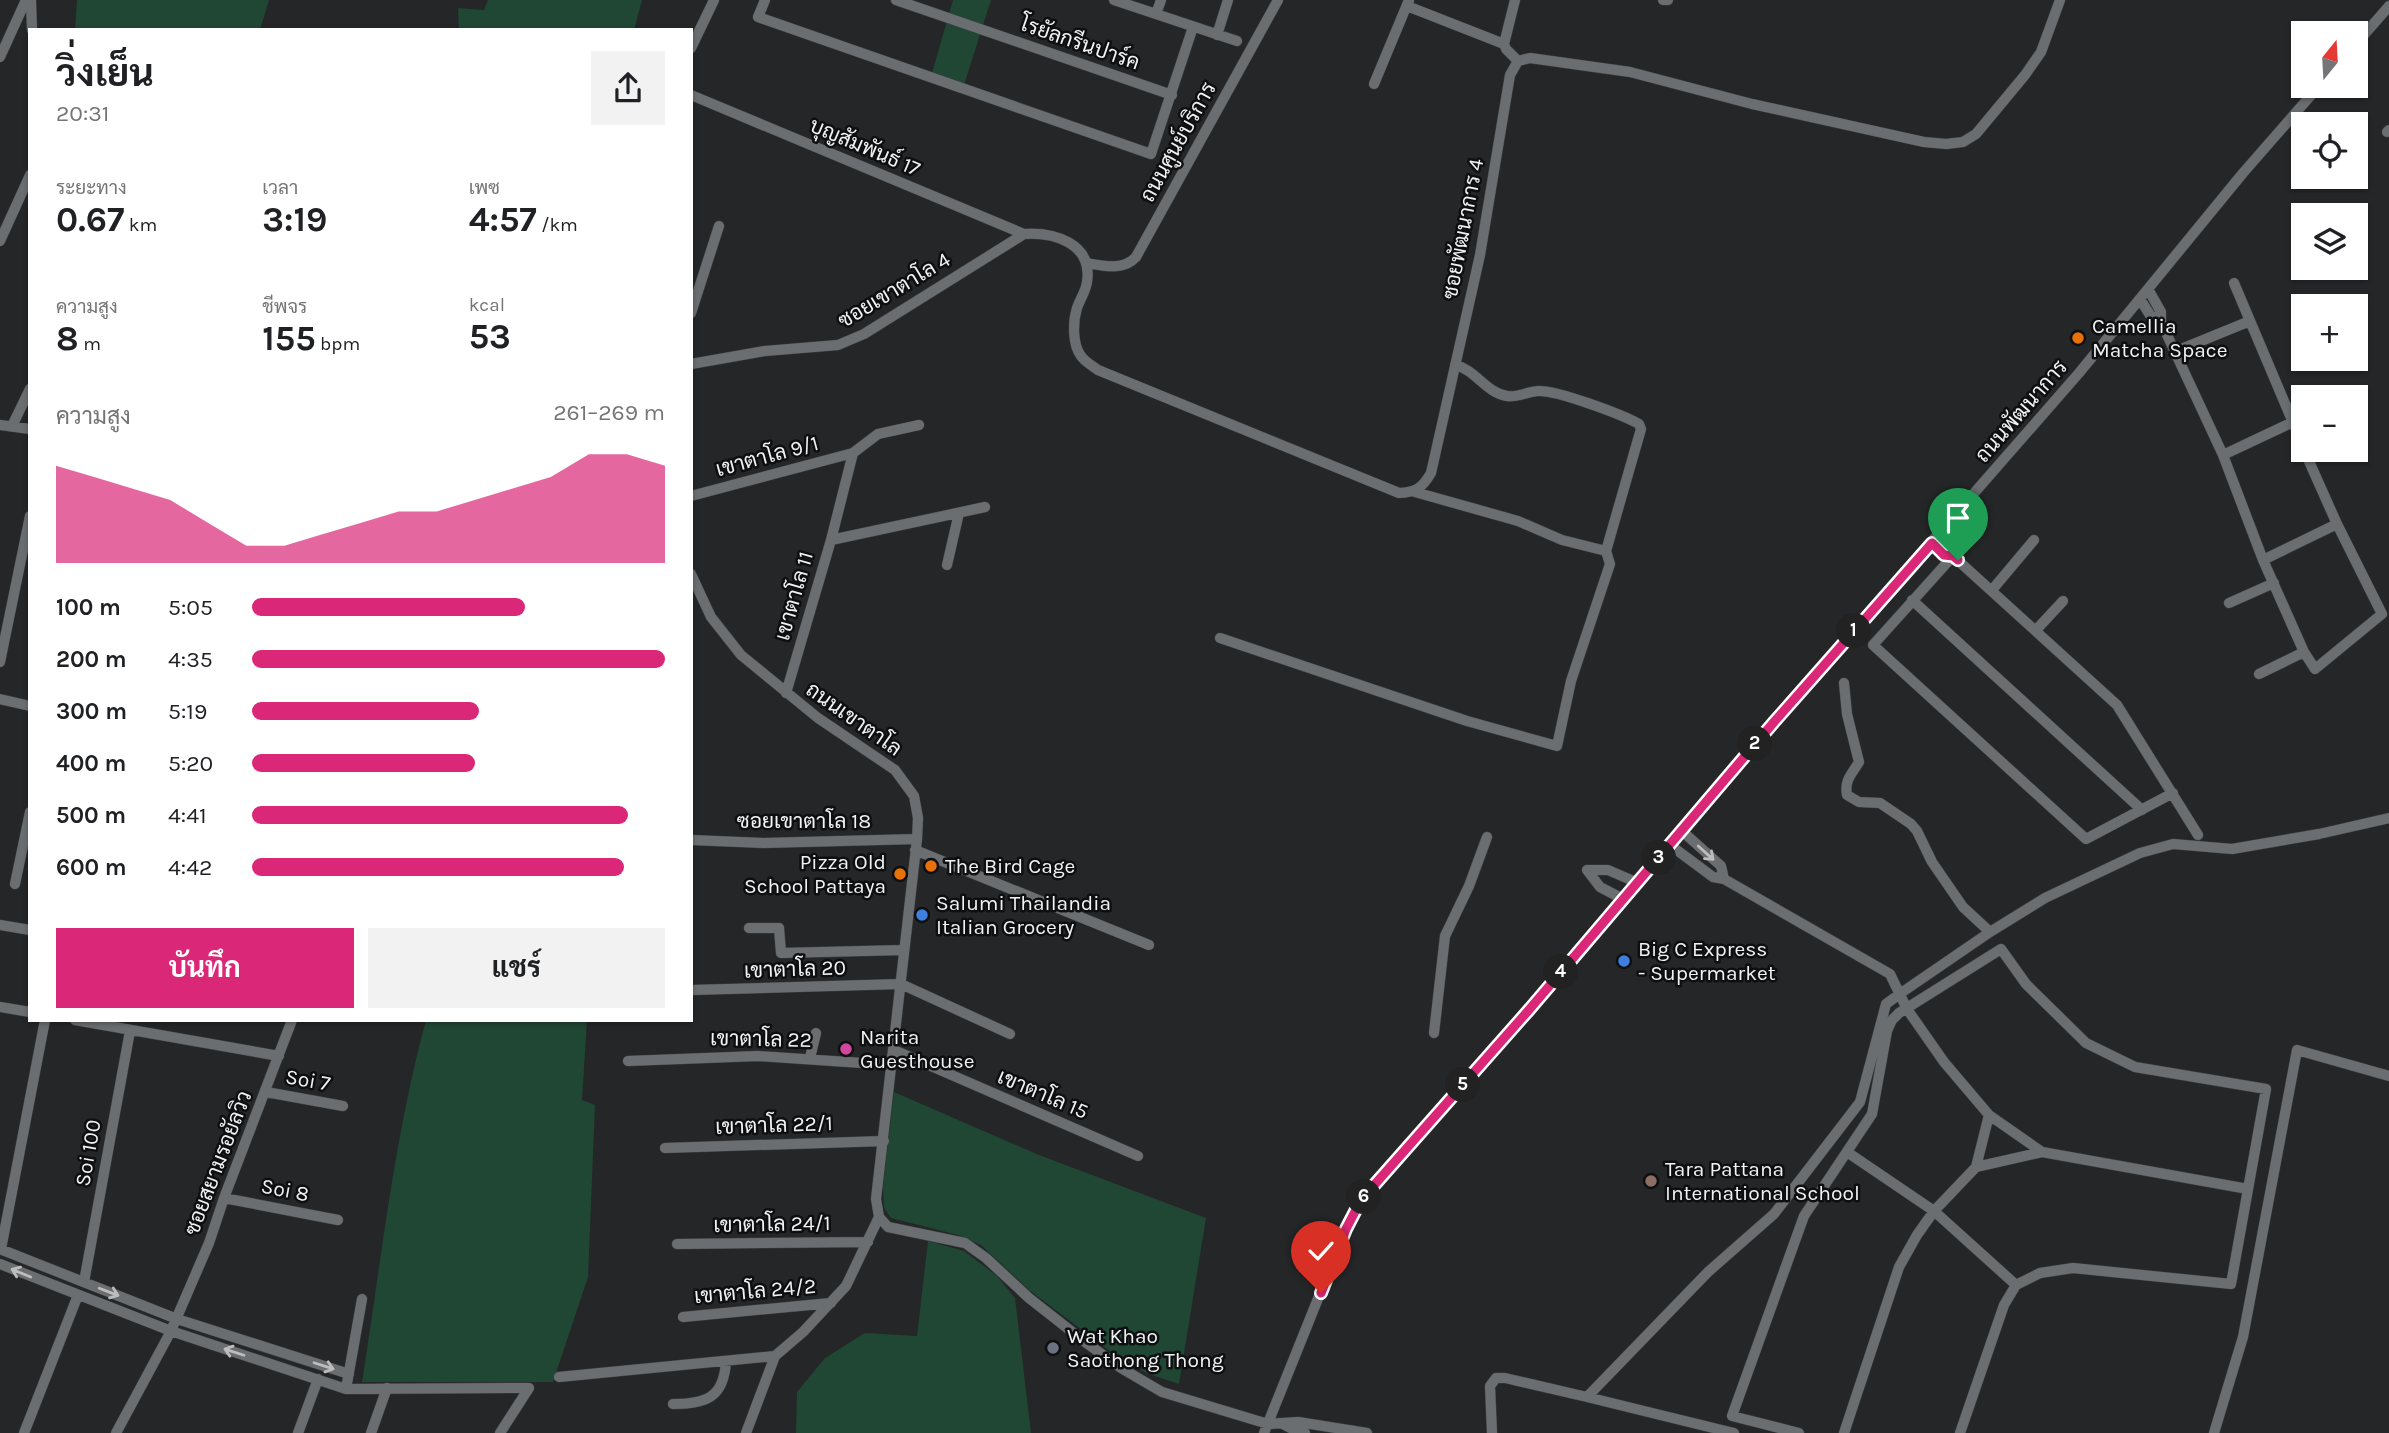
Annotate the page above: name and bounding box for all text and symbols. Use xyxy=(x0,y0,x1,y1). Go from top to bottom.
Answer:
street label: โรยัลกรีนปาร์ค xyxy=(1016,9,1144,75)
north arrow xyxy=(2291,21,2368,98)
map controls xyxy=(2291,21,2368,462)
text: วิ่งเย็น xyxy=(56,51,154,96)
button: share xyxy=(591,51,665,125)
street label: ถนนศูนย์บริการ xyxy=(1133,77,1223,207)
text: 20:31 xyxy=(56,100,109,127)
street label: บุญสัมพันธ์ 17 xyxy=(805,111,925,183)
button: locate xyxy=(2291,112,2368,189)
street label: ซอยพัฒนาการ 4 xyxy=(1438,156,1488,301)
text: ระยะทาง xyxy=(56,177,127,199)
text: เวลา xyxy=(262,177,298,199)
text: เพซ xyxy=(469,177,500,199)
text: 0.67 xyxy=(56,199,124,240)
text: 3:19 xyxy=(262,199,327,240)
text: 4:57 xyxy=(469,199,537,240)
button: layers xyxy=(2291,203,2368,280)
text: km xyxy=(124,214,157,236)
text: /km xyxy=(537,214,578,236)
street label: ซอยเขาตาโล 4 xyxy=(833,246,955,333)
text: kcal xyxy=(469,294,505,316)
button: + xyxy=(2291,294,2368,371)
text: ความสูง xyxy=(56,296,118,318)
text: ชีพจร xyxy=(262,296,307,318)
place label: Camellia Matcha Space xyxy=(2092,314,2227,362)
text: 53 xyxy=(469,316,511,357)
text: 8 xyxy=(56,318,79,359)
text: 155 xyxy=(262,318,316,359)
marker: Camellia Matcha Space xyxy=(2070,330,2086,346)
text: m xyxy=(79,333,101,355)
text: bpm xyxy=(316,333,360,355)
street label: ถนนพัฒนาการ xyxy=(1970,355,2072,467)
button: − xyxy=(2291,385,2368,462)
text: 261–269 m xyxy=(553,399,665,426)
text: ความสูง xyxy=(56,403,131,430)
street label: เขาตาโล 9/1 xyxy=(713,430,821,481)
pin xyxy=(1928,488,1988,560)
icon: arrive xyxy=(1939,499,1977,537)
street label: เขาตาโล 11 xyxy=(769,549,818,643)
text: 100 m xyxy=(56,594,121,621)
text: 5:05 xyxy=(168,594,213,621)
pin: 1 xyxy=(1836,614,1871,648)
text: 1 xyxy=(1850,619,1857,641)
text: 200 m xyxy=(56,646,127,673)
text: 4:35 xyxy=(168,646,213,673)
street label: ถนนเขาตาโล xyxy=(802,676,907,761)
text: 300 m xyxy=(56,698,127,725)
text: 5:19 xyxy=(168,698,207,725)
pin: 2 xyxy=(1738,726,1772,762)
text: 2 xyxy=(1749,732,1760,754)
text: 400 m xyxy=(56,750,126,777)
text: 5:20 xyxy=(168,750,213,777)
text: 500 m xyxy=(56,802,126,829)
text: 4:41 xyxy=(168,802,207,829)
street label: ซอยเขาตาโล 18 xyxy=(737,808,871,833)
pin: 3 xyxy=(1642,840,1676,876)
one-way arrow xyxy=(1697,845,1715,861)
text: 3 xyxy=(1653,846,1664,868)
place label: Pizza Old School Pattaya xyxy=(744,850,886,898)
text: 600 m xyxy=(56,854,127,881)
text: 4:42 xyxy=(168,854,212,881)
place label: The Bird Cage xyxy=(945,854,1075,878)
marker: The Bird Cage xyxy=(923,858,939,874)
marker: Pizza Old School Pattaya xyxy=(892,866,908,882)
place label: Salumi Thailandia Italian Grocery xyxy=(936,891,1111,939)
marker: Salumi Thailandia Italian Grocery xyxy=(914,907,930,923)
button: บันทึก xyxy=(56,928,354,1008)
button: แชร์ xyxy=(368,928,665,1008)
place label: Big C Express - Supermarket xyxy=(1638,937,1776,985)
marker: Big C Express - Supermarket xyxy=(1616,953,1632,969)
street label: เขาตาโล 20 xyxy=(744,954,846,983)
pin: 4 xyxy=(1544,954,1578,990)
text: 4 xyxy=(1555,960,1566,982)
street label: เขาตาโล 22 xyxy=(710,1025,812,1052)
place label: Narita Guesthouse xyxy=(860,1025,975,1073)
marker: Narita Guesthouse xyxy=(838,1041,854,1057)
street label: เขาตาโล 15 xyxy=(994,1063,1092,1124)
street label: Soi 7 xyxy=(284,1064,333,1096)
pin: 5 xyxy=(1446,1068,1480,1102)
text: 5 xyxy=(1457,1073,1468,1095)
street label: ซอยสยามรอยัลวิว xyxy=(179,1087,257,1239)
street label: เขาตาโล 22/1 xyxy=(715,1110,833,1139)
street label: Soi 100 xyxy=(70,1118,106,1188)
place label: Tara Pattana International School xyxy=(1665,1157,1860,1205)
marker: Tara Pattana International School xyxy=(1643,1173,1659,1189)
street label: Soi 8 xyxy=(259,1174,311,1206)
pin: 6 xyxy=(1346,1180,1382,1214)
text: 6 xyxy=(1358,1185,1369,1207)
street label: เขาตาโล 24/1 xyxy=(713,1210,831,1237)
pin xyxy=(1291,1221,1351,1293)
icon: check xyxy=(1302,1232,1340,1270)
one-way arrow xyxy=(11,1265,32,1278)
street label: เขาตาโล 24/2 xyxy=(693,1273,817,1308)
one-way arrow xyxy=(98,1287,119,1300)
place label: Wat Khao Saothong Thong xyxy=(1067,1324,1224,1372)
marker: Wat Khao Saothong Thong xyxy=(1045,1340,1061,1356)
one-way arrow xyxy=(224,1345,246,1357)
one-way arrow xyxy=(313,1360,335,1373)

